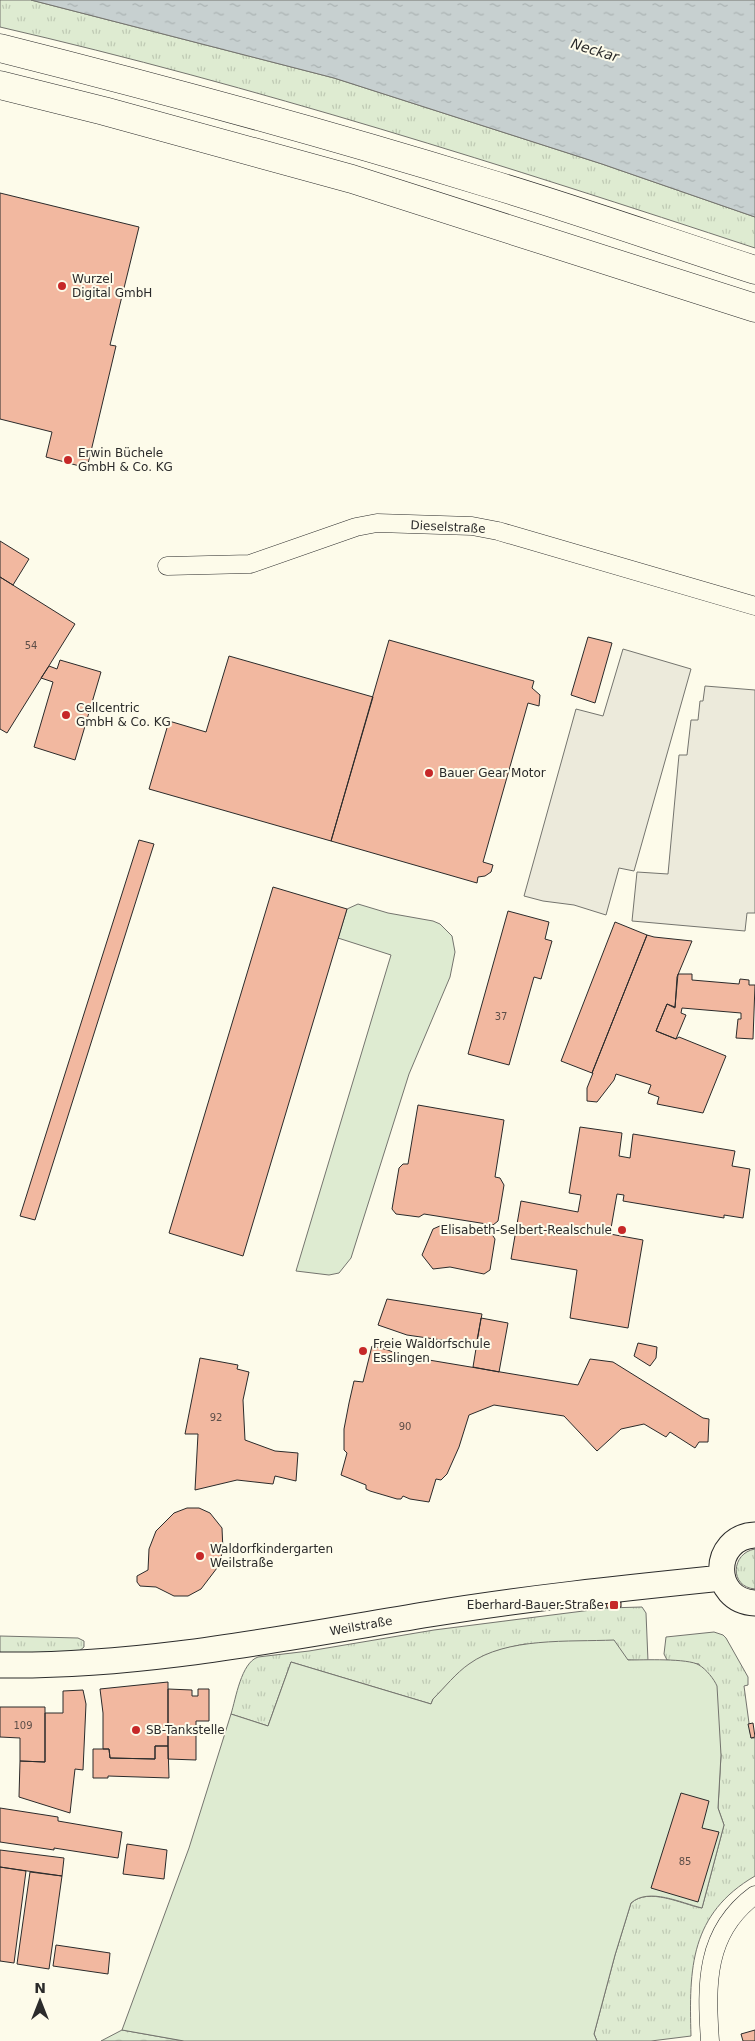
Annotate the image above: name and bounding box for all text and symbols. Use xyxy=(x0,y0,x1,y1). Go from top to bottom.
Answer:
water label: Neckar xyxy=(569,35,622,65)
place label: Wurzel Digital GmbH xyxy=(72,272,152,300)
marker: Wurzel Digital GmbH xyxy=(56,280,68,292)
place label: Erwin Büchele GmbH & Co. KG xyxy=(78,446,173,474)
marker: Erwin Büchele GmbH & Co. KG xyxy=(62,454,74,466)
street label: Dieselstraße xyxy=(410,518,486,536)
house number: 54 xyxy=(25,640,37,651)
place label: Cellcentric GmbH & Co. KG xyxy=(76,701,171,729)
marker: Cellcentric GmbH & Co. KG xyxy=(60,709,72,721)
place label: Bauer Gear Motor xyxy=(439,766,546,780)
marker: Bauer Gear Motor xyxy=(423,767,435,779)
house number: 37 xyxy=(495,1011,507,1022)
place label: Elisabeth-Selbert-Realschule xyxy=(441,1223,612,1237)
marker: Elisabeth-Selbert-Realschule xyxy=(616,1224,628,1236)
place label: Freie Waldorfschule Esslingen xyxy=(373,1337,490,1365)
marker: Freie Waldorfschule Esslingen xyxy=(357,1345,369,1357)
house number: 92 xyxy=(210,1412,222,1423)
house number: 90 xyxy=(399,1421,411,1432)
place label: Waldorfkindergarten Weilstraße xyxy=(210,1542,333,1570)
marker: Waldorfkindergarten Weilstraße xyxy=(194,1550,206,1562)
place label: Eberhard-Bauer-Straße xyxy=(467,1598,604,1612)
marker: Eberhard-Bauer-Straße xyxy=(608,1599,620,1611)
street label: Weilstraße xyxy=(329,1614,393,1638)
house number: 109 xyxy=(13,1720,33,1731)
place label: SB-Tankstelle xyxy=(146,1723,225,1737)
marker: SB-Tankstelle xyxy=(130,1724,142,1736)
house number: 85 xyxy=(679,1856,691,1867)
north arrow xyxy=(15,1976,65,2026)
text: N xyxy=(34,1980,46,1996)

